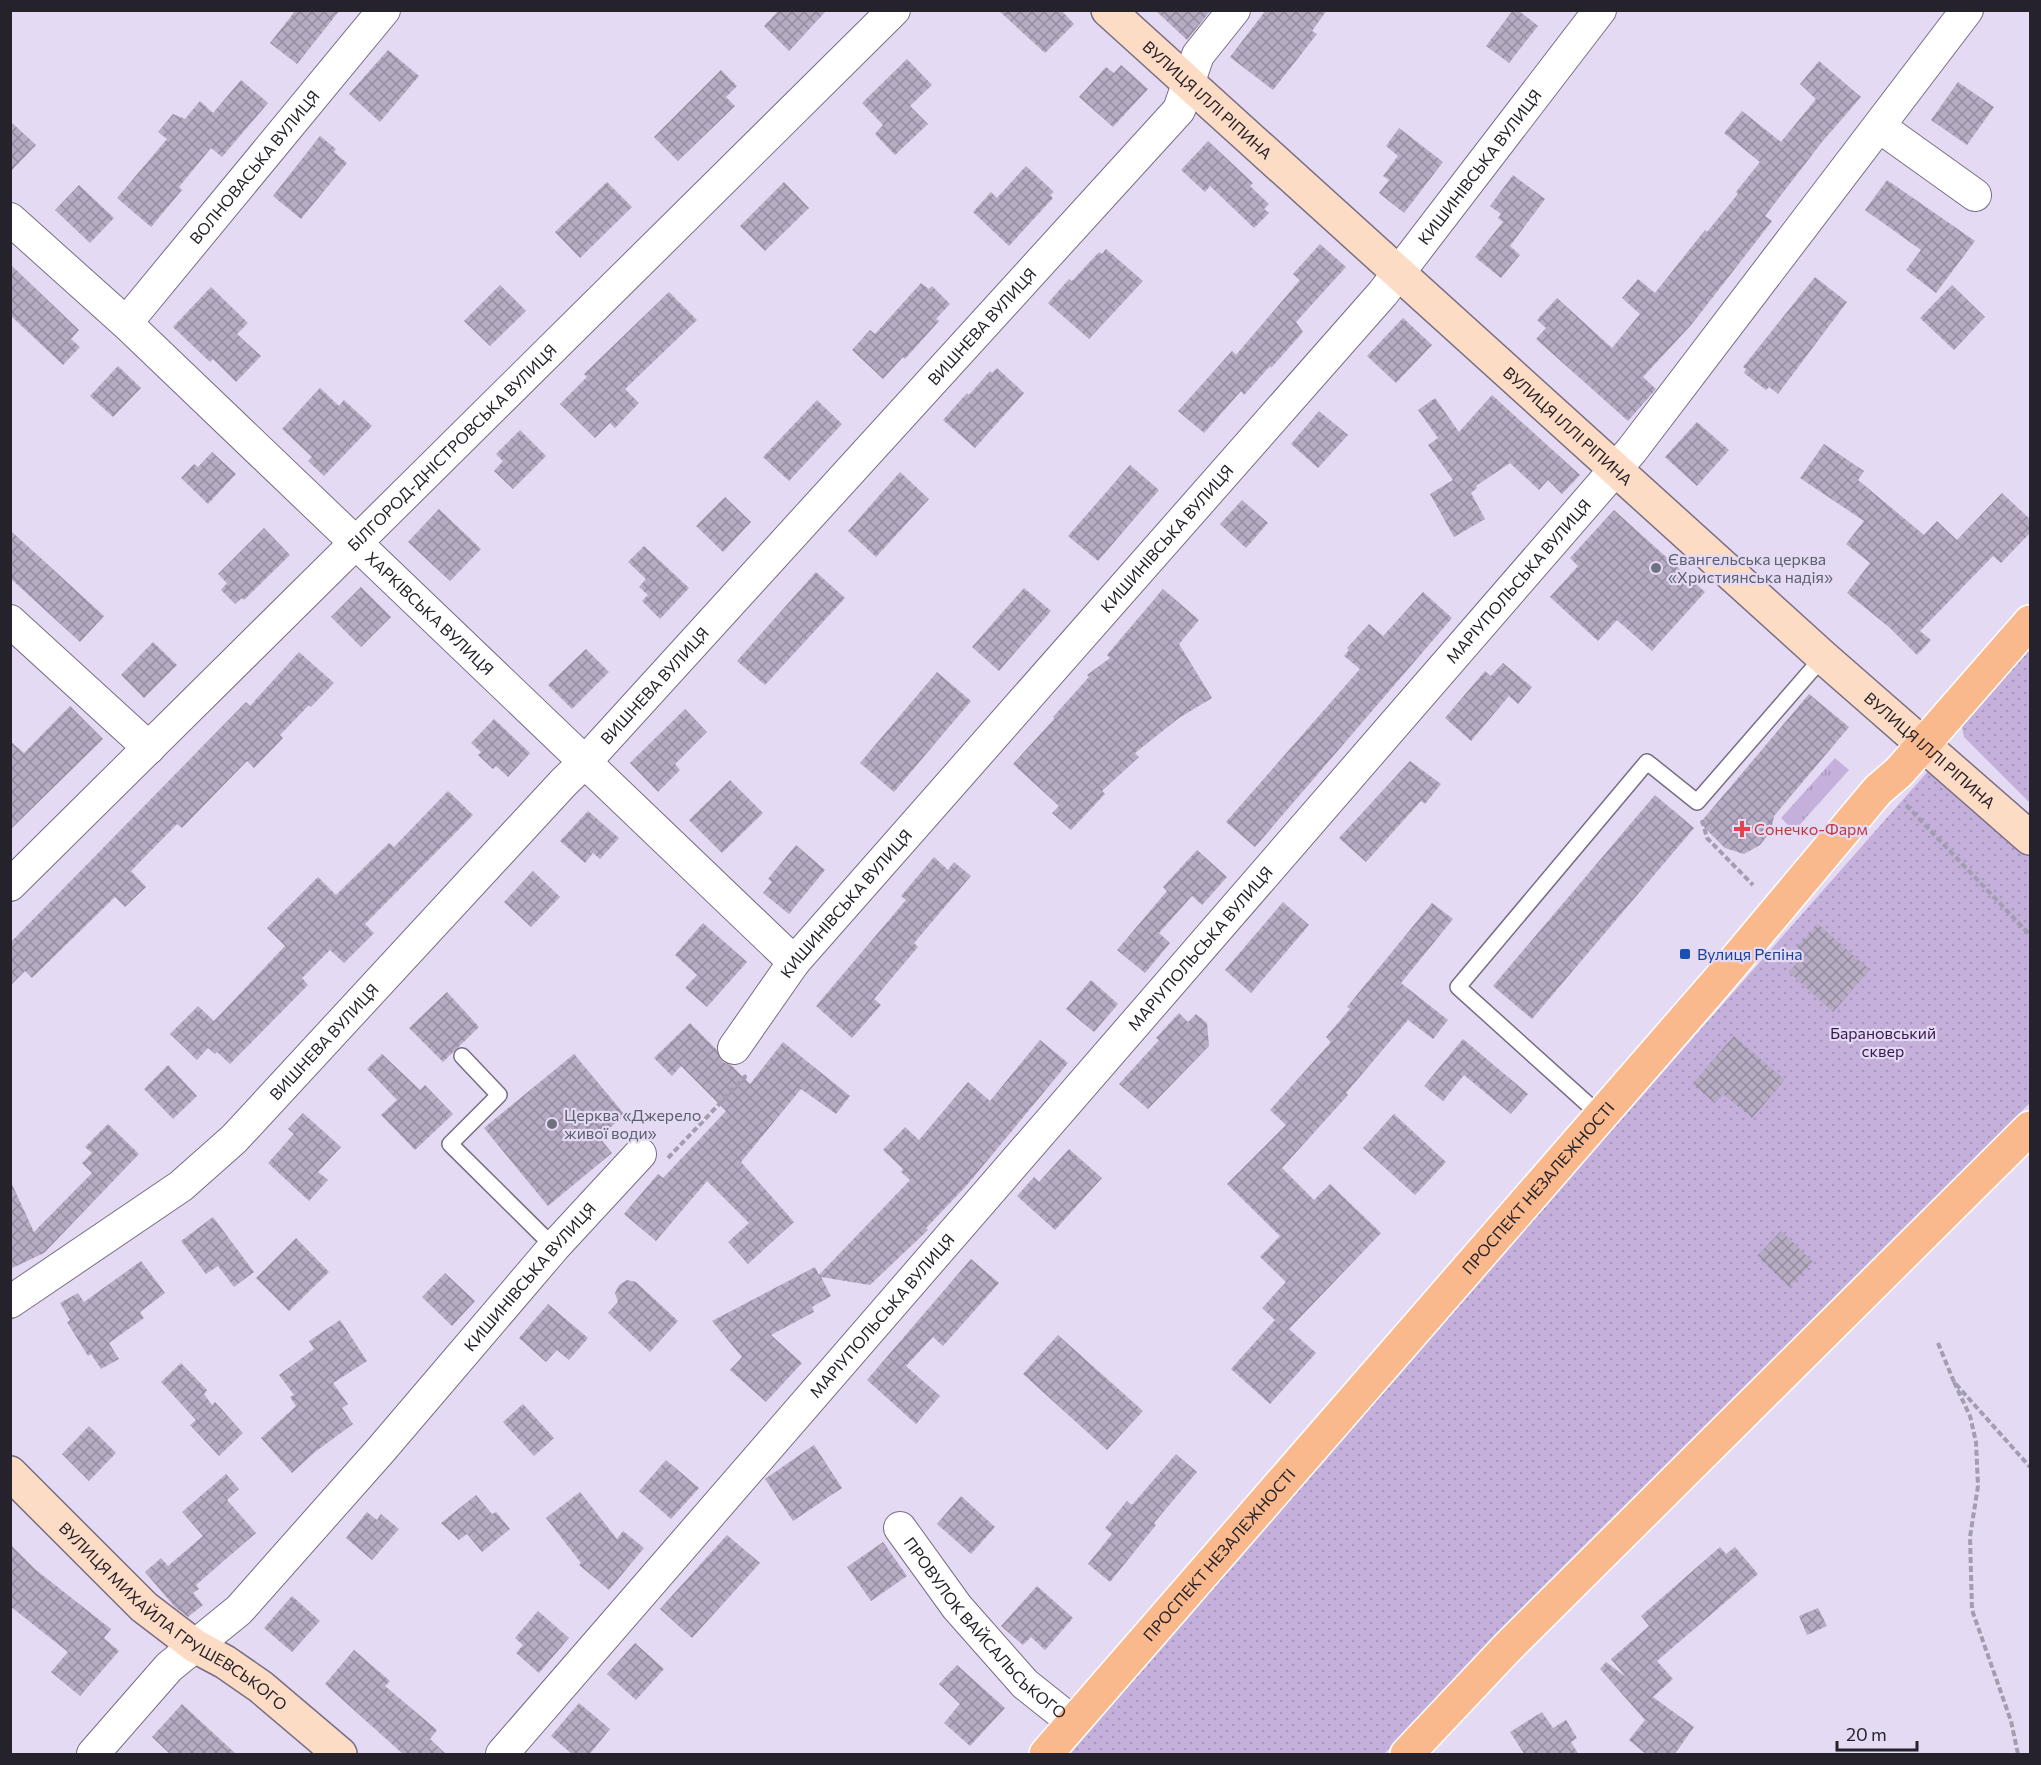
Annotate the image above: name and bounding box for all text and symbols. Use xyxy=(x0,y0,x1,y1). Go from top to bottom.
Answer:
street label: ВУЛИЦЯ ІЛЛІ РІПИНА xyxy=(1139,36,1276,163)
street label: КИШИНІВСЬКА ВУЛИЦЯ xyxy=(1414,85,1545,248)
street label: ВОЛНОВАСЬКА ВУЛИЦЯ xyxy=(185,86,323,248)
street label: ВИШНЕВА ВУЛИЦЯ xyxy=(923,264,1040,388)
street label: БІЛГОРОД-ДНІСТРОВСЬКА ВУЛИЦЯ xyxy=(343,340,560,554)
street label: ВУЛИЦЯ ІЛЛІ РІПИНА xyxy=(1500,362,1636,489)
street label: КИШИНІВСЬКА ВУЛИЦЯ xyxy=(1096,460,1237,616)
street label: МАРІУПОЛЬСЬКА ВУЛИЦЯ xyxy=(1442,495,1594,667)
street label: ХАРКІВСЬКА ВУЛИЦЯ xyxy=(362,548,498,679)
place label: Євангельська церква «Християнська надія» xyxy=(1668,549,1833,586)
marker: Євангельська церква «Християнська надія» xyxy=(1649,561,1663,575)
street label: ВИШНЕВА ВУЛИЦЯ xyxy=(596,623,712,748)
street label: ВУЛИЦЯ ІЛЛІ РІПИНА xyxy=(1861,688,1999,812)
place label: Сонечко-Фарм xyxy=(1754,819,1868,838)
marker: Сонечко-Фарм xyxy=(1735,822,1749,836)
street label: КИШИНІВСЬКА ВУЛИЦЯ xyxy=(776,825,915,981)
street label: МАРІУПОЛЬСЬКА ВУЛИЦЯ xyxy=(1123,862,1276,1034)
place label: Вулиця Рєпіна xyxy=(1697,944,1803,963)
marker: Вулиця Рєпіна xyxy=(1678,947,1692,961)
street label: ВИШНЕВА ВУЛИЦЯ xyxy=(265,979,382,1103)
park label: Барановський сквер xyxy=(1830,1023,1936,1060)
street label: ПРОСПЕКТ НЕЗАЛЕЖНОСТІ xyxy=(1458,1098,1618,1278)
place label: Церква «Джерело живої води» xyxy=(564,1105,701,1142)
marker: Церква «Джерело живої води» xyxy=(545,1117,559,1131)
street label: КИШИНІВСЬКА ВУЛИЦЯ xyxy=(460,1198,599,1355)
street label: МАРІУПОЛЬСЬКА ВУЛИЦЯ xyxy=(805,1229,958,1401)
street label: ПРОСПЕКТ НЕЗАЛЕЖНОСТІ xyxy=(1139,1464,1299,1644)
street label: ВУЛИЦЯ МИХАЙЛА ГРУШЕВСЬКОГО xyxy=(56,1518,291,1714)
street label: ПРОВУЛОК ВАЙСАЛЬСЬКОГО xyxy=(901,1533,1071,1722)
scale bar xyxy=(1837,1714,1916,1752)
text: 20 m xyxy=(1846,1723,1887,1745)

